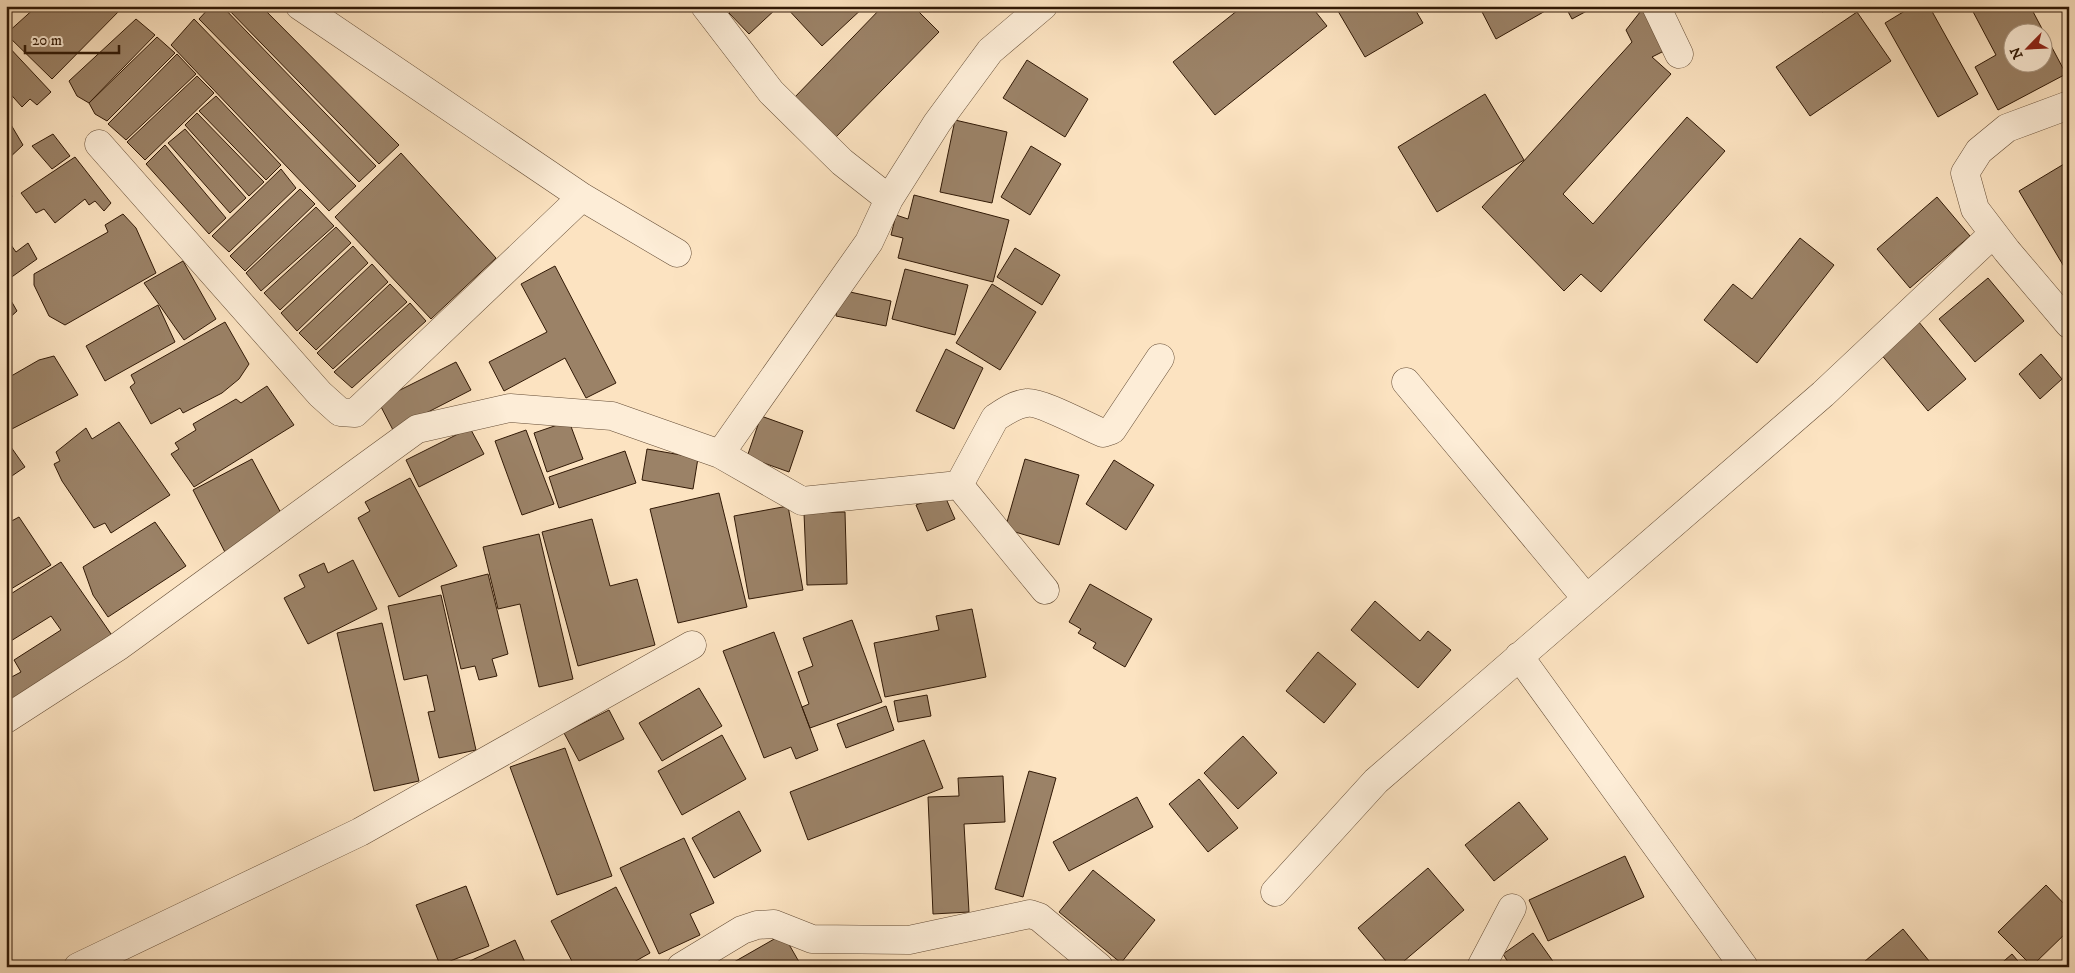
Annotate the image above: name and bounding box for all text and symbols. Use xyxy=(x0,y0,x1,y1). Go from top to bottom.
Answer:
scale bar xyxy=(25,22,119,54)
north arrow xyxy=(2002,22,2052,72)
text: 20 m xyxy=(32,31,62,50)
text: N xyxy=(2006,44,2028,62)

